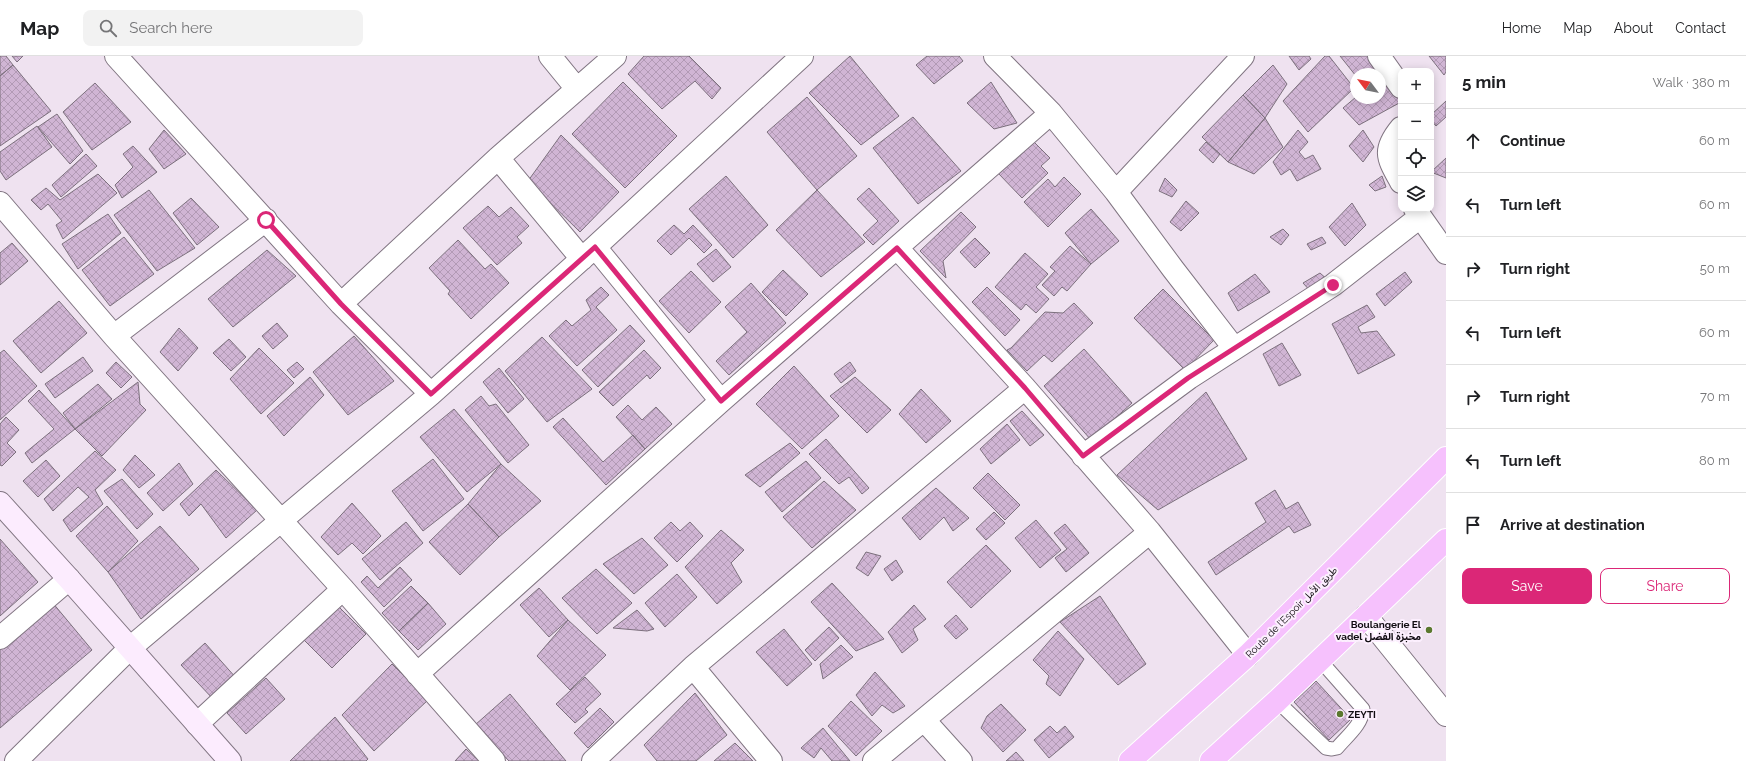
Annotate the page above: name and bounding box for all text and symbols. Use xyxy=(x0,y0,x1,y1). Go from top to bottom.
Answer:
search box xyxy=(83,10,363,46)
text: Map xyxy=(20,17,59,39)
icon: search xyxy=(97,17,119,39)
text: Search here xyxy=(129,19,213,37)
text: Home xyxy=(1502,20,1541,36)
text: Map xyxy=(1563,20,1592,36)
text: About xyxy=(1614,20,1653,36)
text: Contact xyxy=(1675,20,1726,36)
north arrow xyxy=(1350,68,1386,104)
map controls xyxy=(1398,68,1434,212)
button: + xyxy=(1398,68,1434,104)
text: 5 min xyxy=(1462,72,1506,92)
text: Walk · 380 m xyxy=(1653,75,1730,90)
button: − xyxy=(1398,104,1434,140)
icon: ahead xyxy=(1462,130,1484,152)
text: Continue xyxy=(1500,132,1565,150)
text: 60 m xyxy=(1699,133,1730,148)
button: locate xyxy=(1398,140,1434,176)
button: layers xyxy=(1398,176,1434,212)
icon: left xyxy=(1462,194,1484,216)
text: Turn left xyxy=(1500,196,1561,214)
text: 60 m xyxy=(1699,197,1730,212)
route start xyxy=(257,211,275,229)
icon: right xyxy=(1462,258,1484,280)
text: Turn right xyxy=(1500,260,1570,278)
text: 50 m xyxy=(1700,261,1730,276)
route end xyxy=(1324,276,1342,294)
icon: left xyxy=(1462,322,1484,344)
text: Turn left xyxy=(1500,324,1561,342)
text: 60 m xyxy=(1699,325,1730,340)
icon: right xyxy=(1462,386,1484,408)
text: Turn right xyxy=(1500,388,1570,406)
text: 70 m xyxy=(1700,389,1730,404)
icon: left xyxy=(1462,450,1484,472)
text: Turn left xyxy=(1500,452,1561,470)
text: 80 m xyxy=(1699,453,1730,468)
icon: arrive xyxy=(1462,514,1484,536)
text: Arrive at destination xyxy=(1500,516,1645,534)
street label: Route de l’Espoir طريق الأمل xyxy=(1243,564,1340,661)
button: Save xyxy=(1462,568,1592,604)
button: Share xyxy=(1600,568,1730,604)
place label: Boulangerie El vadel مخبزة الفضل xyxy=(1336,619,1422,643)
marker: Boulangerie El vadel مخبزة الفضل xyxy=(1424,625,1434,635)
marker: ZEYTI xyxy=(1335,709,1345,719)
place label: ZEYTI xyxy=(1348,709,1376,720)

